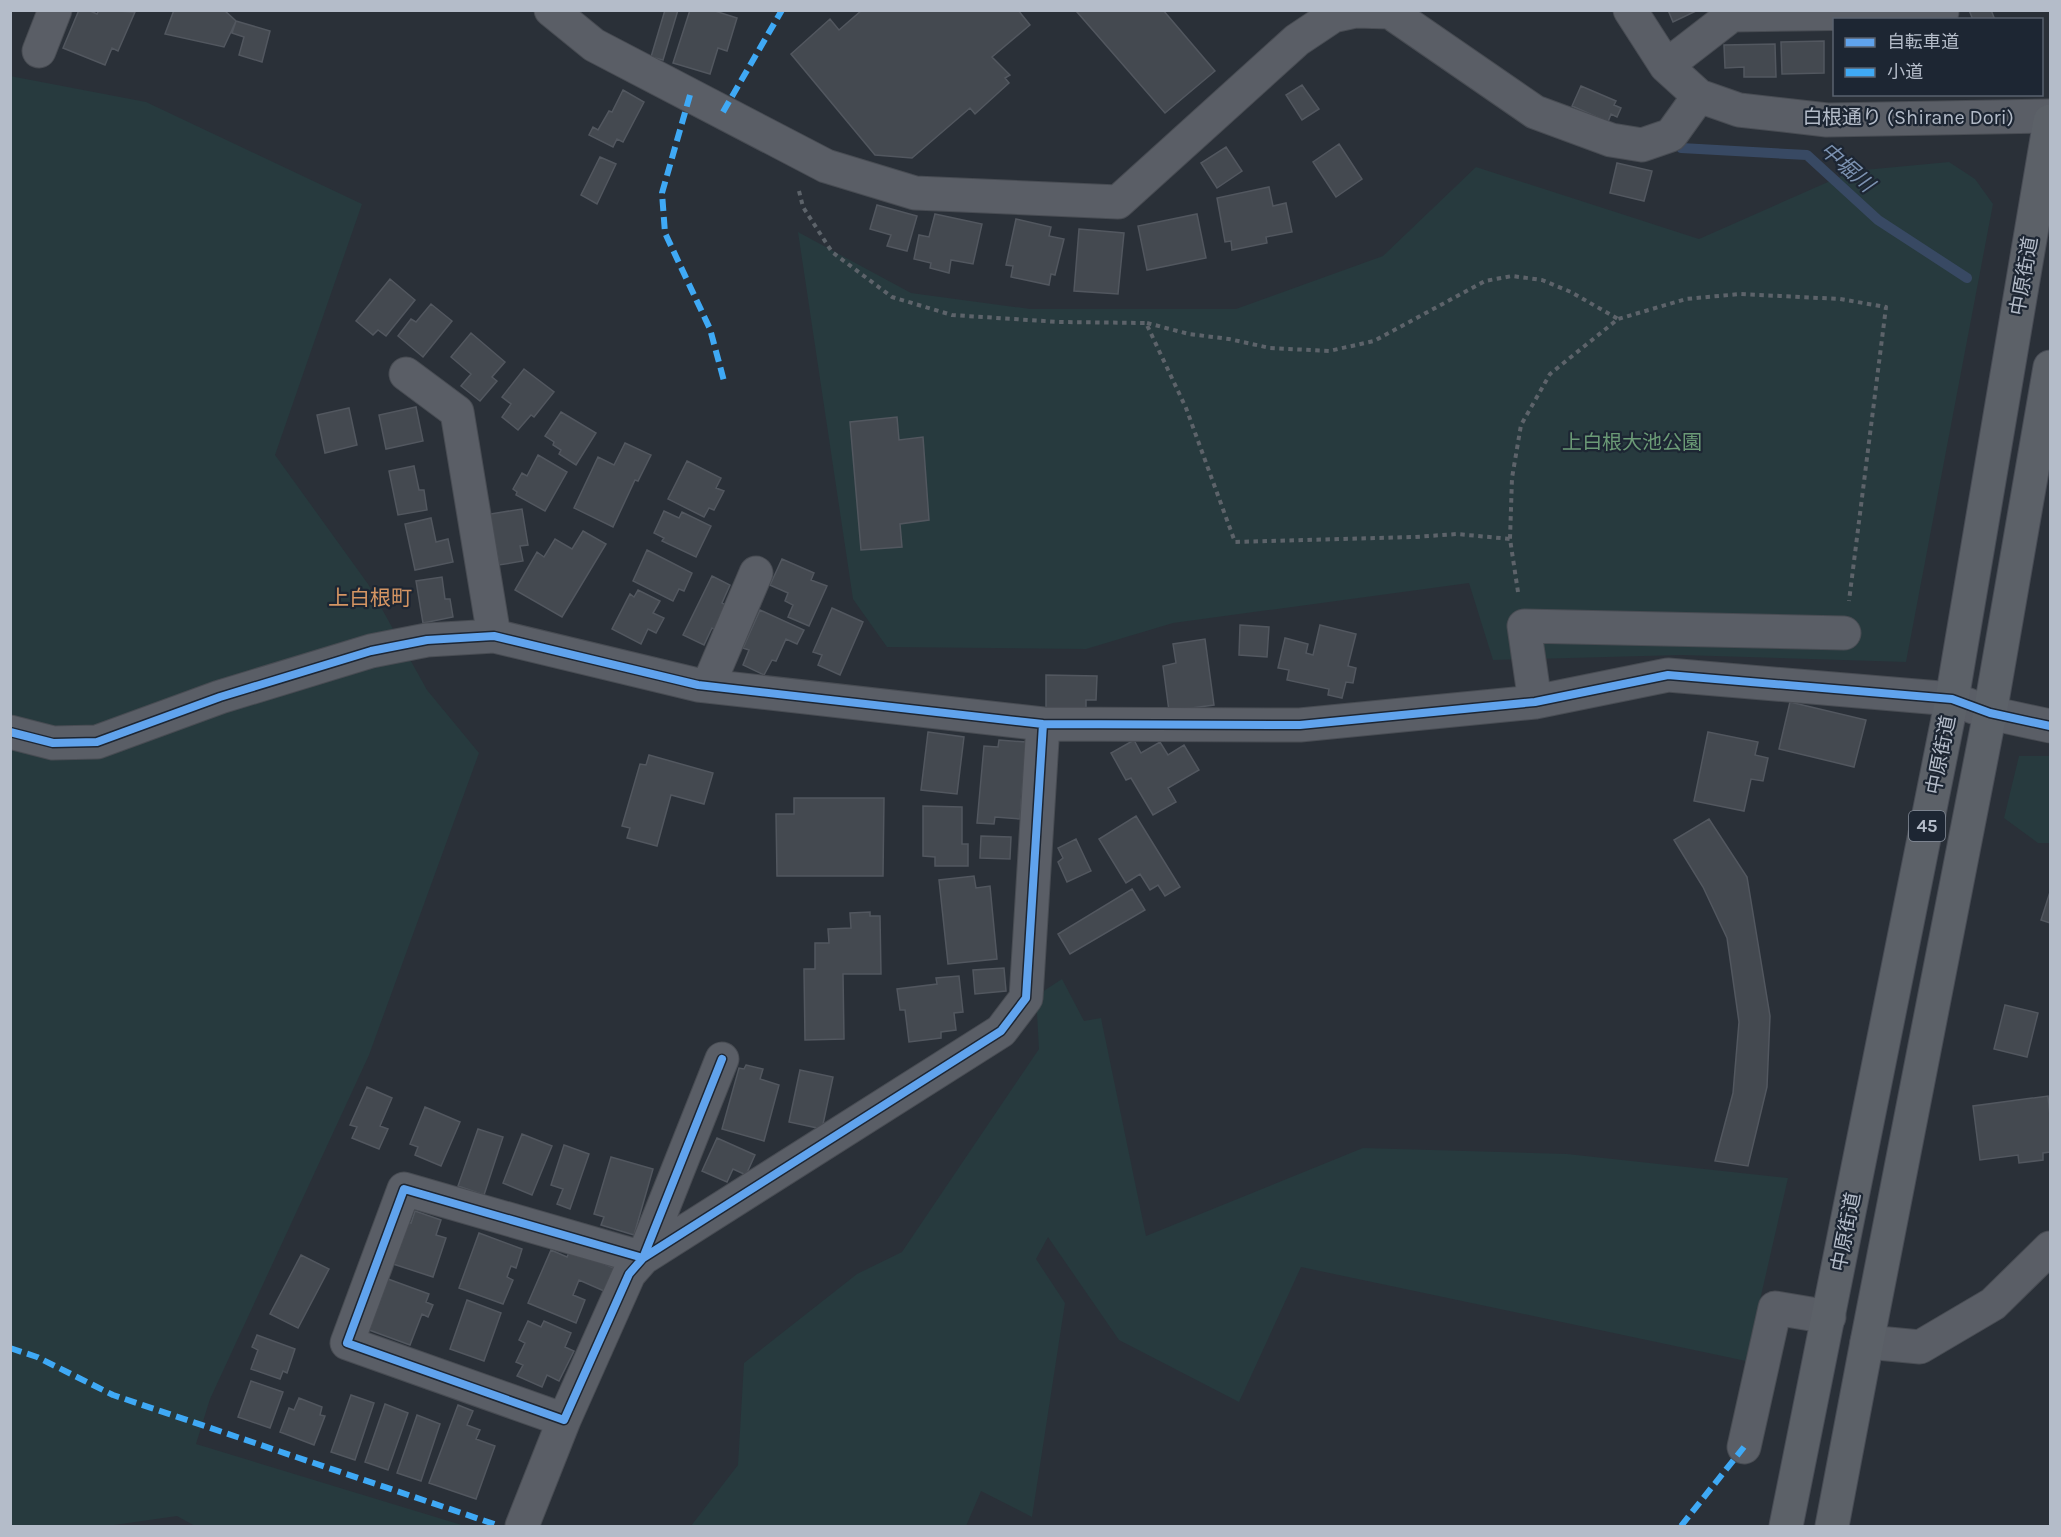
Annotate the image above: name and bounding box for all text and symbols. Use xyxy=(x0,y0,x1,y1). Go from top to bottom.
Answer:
legend xyxy=(1833,18,2043,96)
text: 自転車道 xyxy=(1887,31,1959,53)
text: 小道 xyxy=(1887,61,1923,83)
street label: 白根通り (Shirane Dori) xyxy=(1802,106,2014,129)
water label: 中堀川 xyxy=(1815,137,1880,198)
street label: 中原街道 xyxy=(2006,235,2042,317)
park label: 上白根大池公園 xyxy=(1562,431,1702,454)
district label: 上白根町 xyxy=(328,586,412,610)
street label: 中原街道 xyxy=(1922,714,1960,796)
road number: 45 xyxy=(1909,811,1945,841)
street label: 中原街道 xyxy=(1827,1191,1865,1273)

